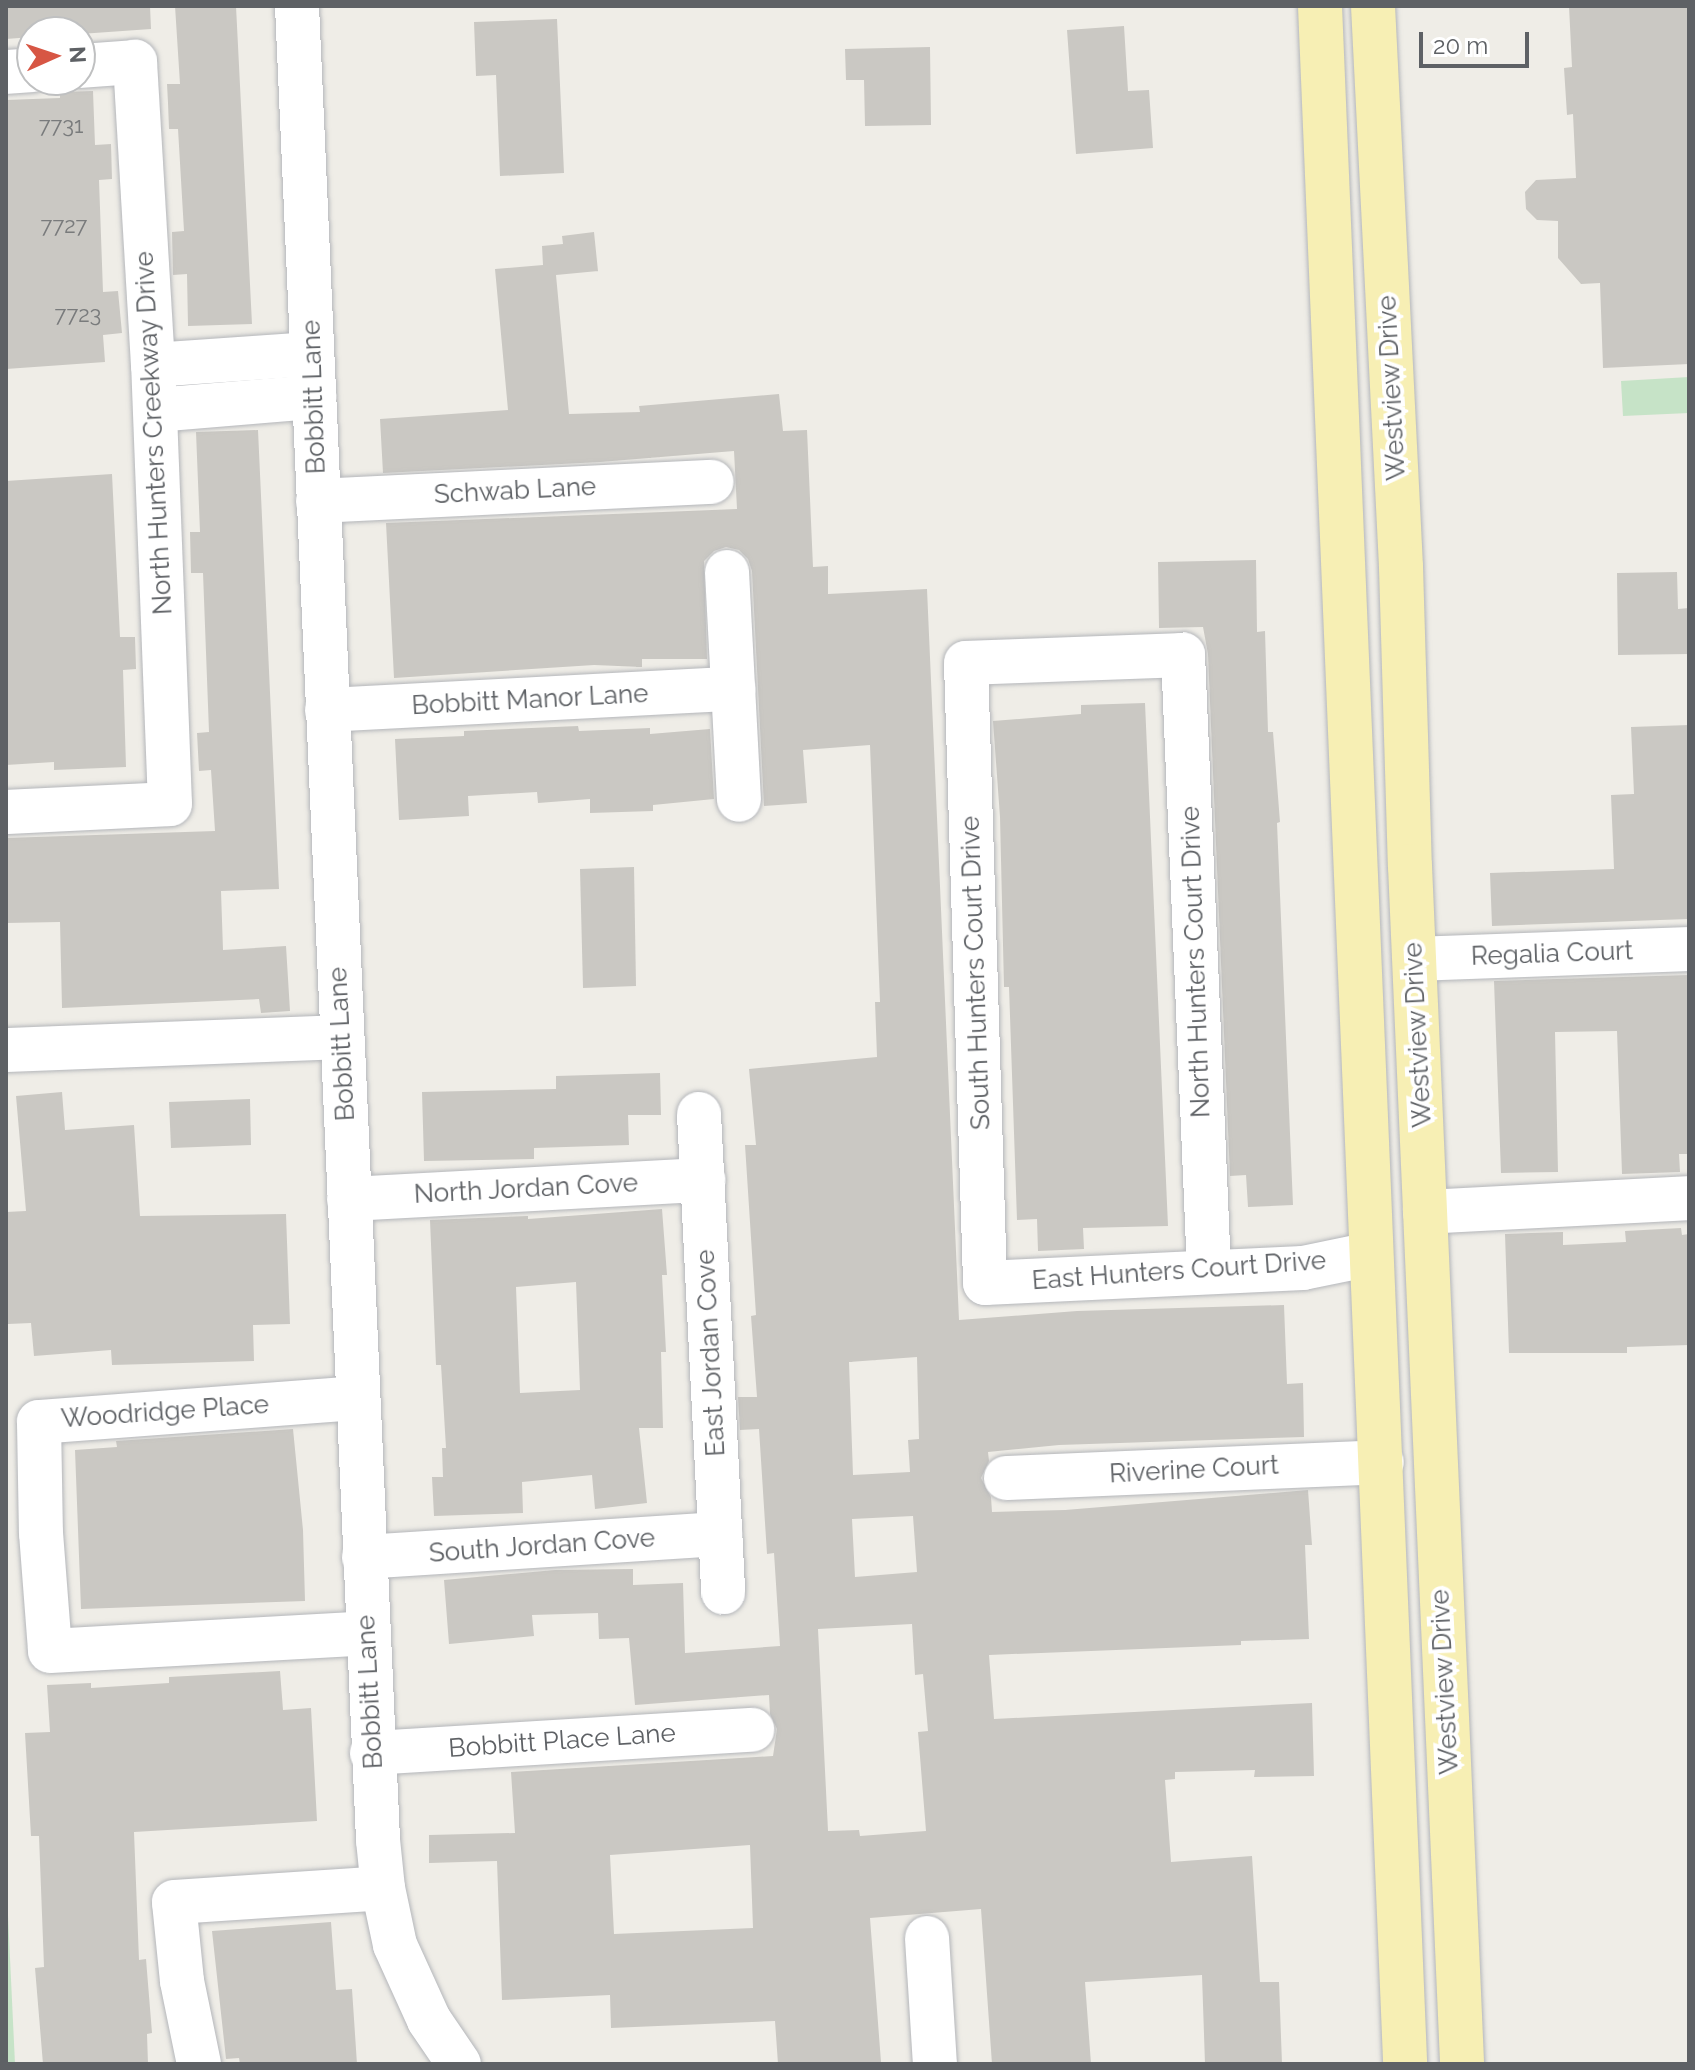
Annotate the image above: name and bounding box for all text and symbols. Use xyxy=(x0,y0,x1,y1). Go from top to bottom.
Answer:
north arrow xyxy=(16,16,96,96)
scale bar xyxy=(1423,16,1533,66)
text: 20 m xyxy=(1433,31,1488,60)
text: N xyxy=(65,46,91,64)
house number: 7731 xyxy=(39,113,83,139)
house number: 7727 xyxy=(41,213,87,239)
street label: North Hunters Creekway Drive xyxy=(129,250,179,616)
street label: Westview Drive xyxy=(1372,294,1412,482)
house number: 7723 xyxy=(55,302,101,328)
street label: Bobbitt Lane xyxy=(296,319,332,475)
street label: Schwab Lane xyxy=(433,471,597,511)
street label: Bobbitt Manor Lane xyxy=(411,678,649,722)
street label: North Hunters Court Drive xyxy=(1175,806,1217,1118)
street label: South Hunters Court Drive xyxy=(955,815,997,1131)
street label: Regalia Court xyxy=(1470,936,1634,972)
street label: Westview Drive xyxy=(1398,941,1438,1129)
street label: Bobbitt Lane xyxy=(322,966,362,1122)
street label: North Jordan Cove xyxy=(413,1168,639,1210)
street label: East Hunters Court Drive xyxy=(1031,1245,1327,1297)
street label: East Jordan Cove xyxy=(690,1248,732,1458)
street label: Woodridge Place xyxy=(60,1389,270,1435)
street label: Riverine Court xyxy=(1109,1450,1279,1490)
street label: South Jordan Cove xyxy=(428,1523,656,1569)
street label: Westview Drive xyxy=(1425,1588,1465,1776)
street label: Bobbitt Lane xyxy=(350,1614,390,1770)
street label: Bobbitt Place Lane xyxy=(447,1717,677,1765)

